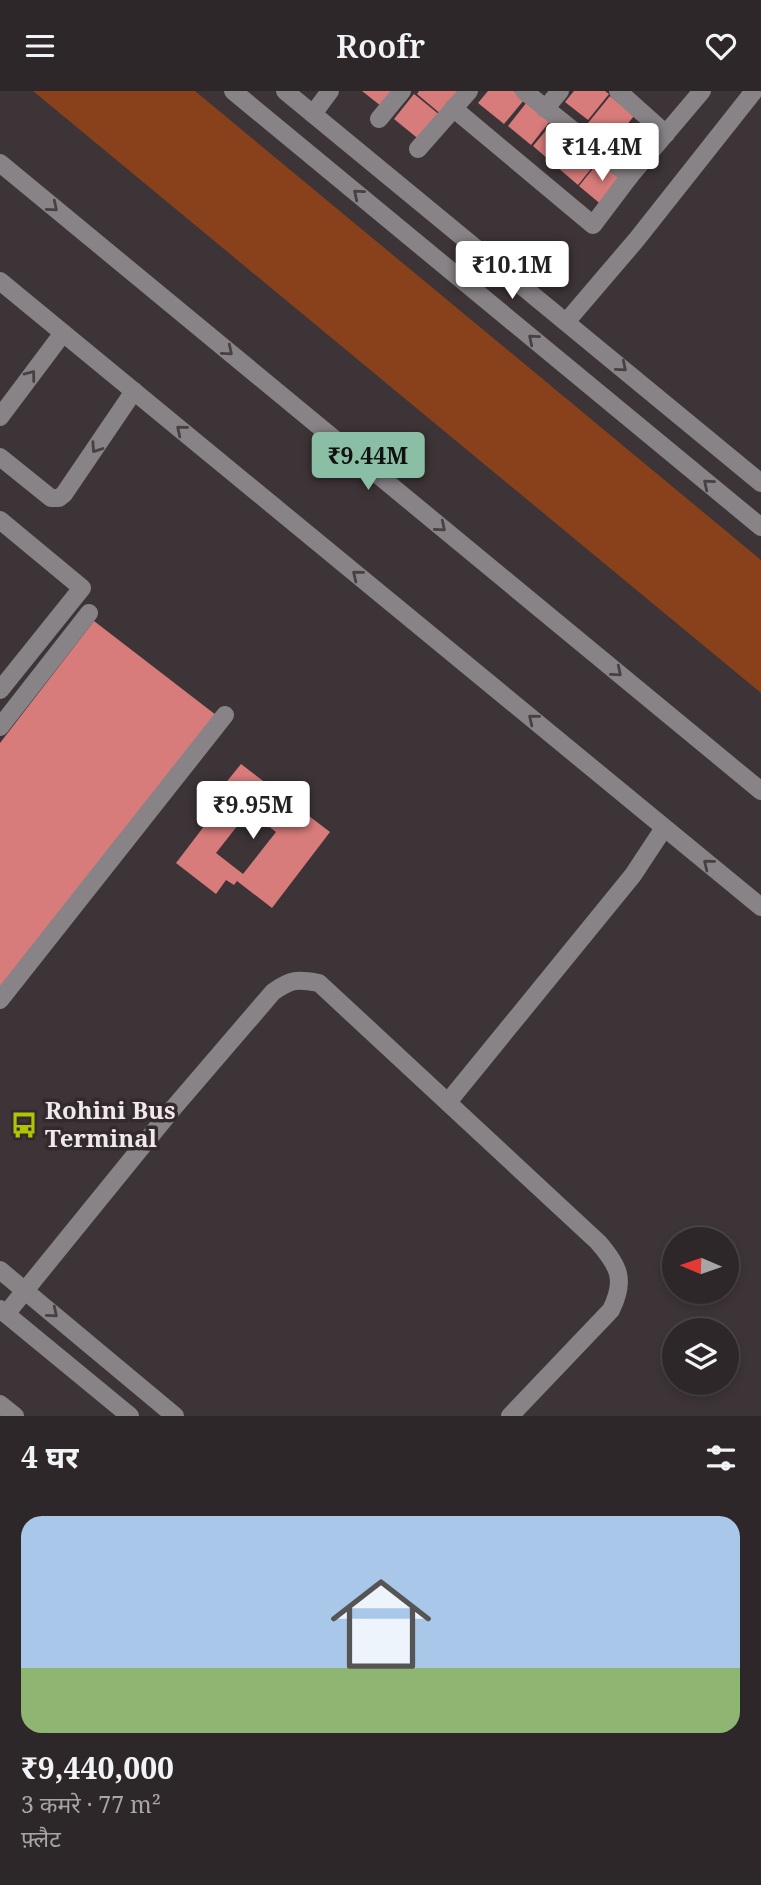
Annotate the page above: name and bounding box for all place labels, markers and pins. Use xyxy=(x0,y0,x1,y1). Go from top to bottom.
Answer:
pin: ₹14.4M xyxy=(545,123,659,183)
pin: ₹10.1M xyxy=(455,241,569,301)
pin: ₹9.44M xyxy=(311,433,425,492)
pin: ₹9.95M xyxy=(196,781,310,841)
place label: Rohini Bus Terminal xyxy=(45,1093,176,1154)
bus stop icon: Rohini Bus Terminal xyxy=(9,1110,39,1140)

